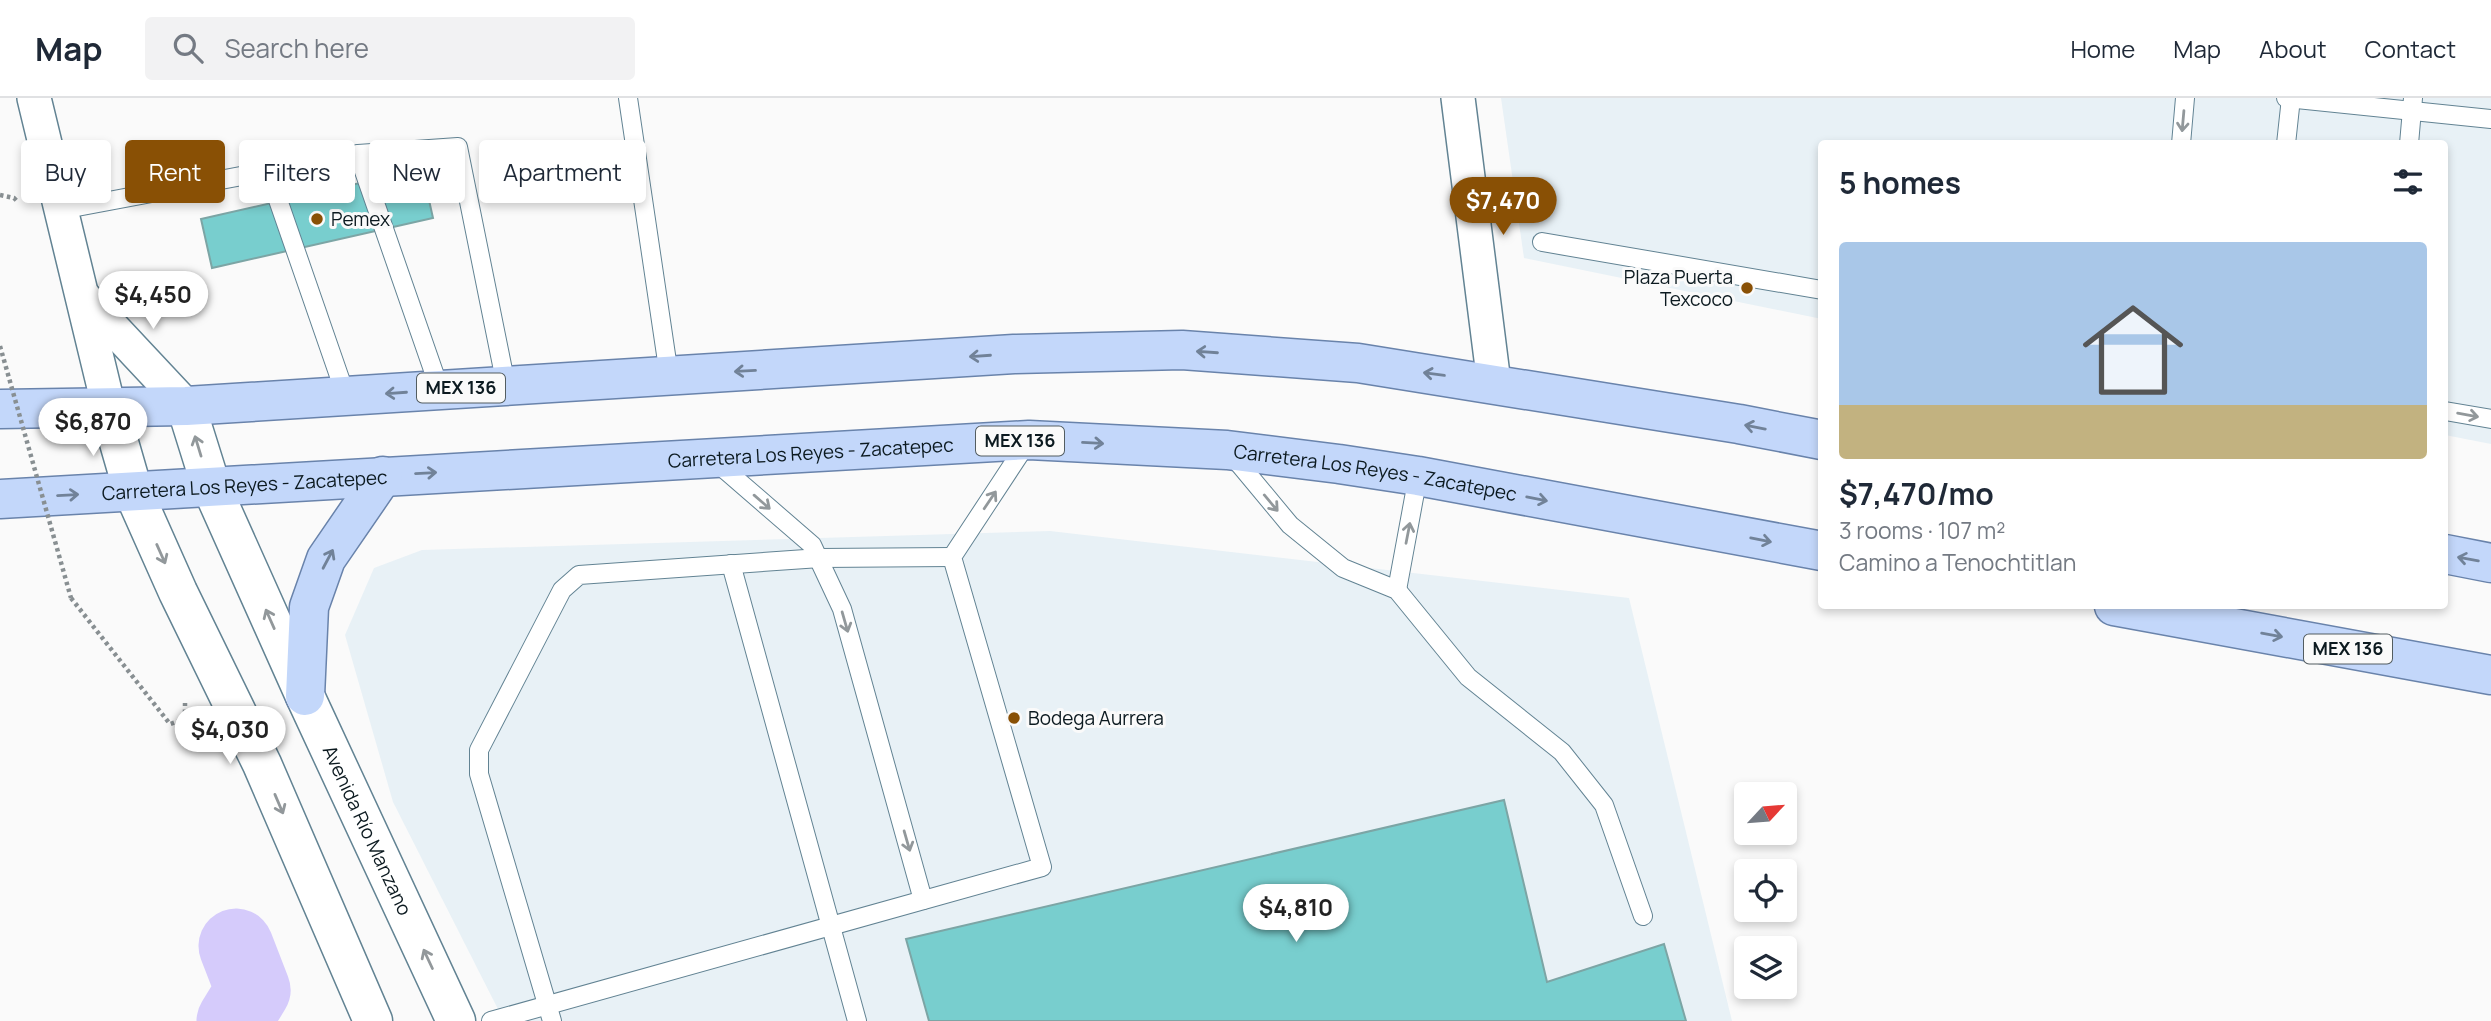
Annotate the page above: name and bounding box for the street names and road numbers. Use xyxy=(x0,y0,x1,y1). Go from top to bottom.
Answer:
road number: MEX 136 xyxy=(417,374,505,402)
road number: MEX 136 xyxy=(976,426,1064,456)
street label: Carretera Los Reyes - Zacatepec xyxy=(667,431,954,474)
street label: Carretera Los Reyes - Zacatepec xyxy=(1232,438,1519,507)
street label: Carretera Los Reyes - Zacatepec xyxy=(101,464,388,506)
road number: MEX 136 xyxy=(2304,634,2392,664)
street label: Avenida Río Manzano xyxy=(317,741,418,920)

